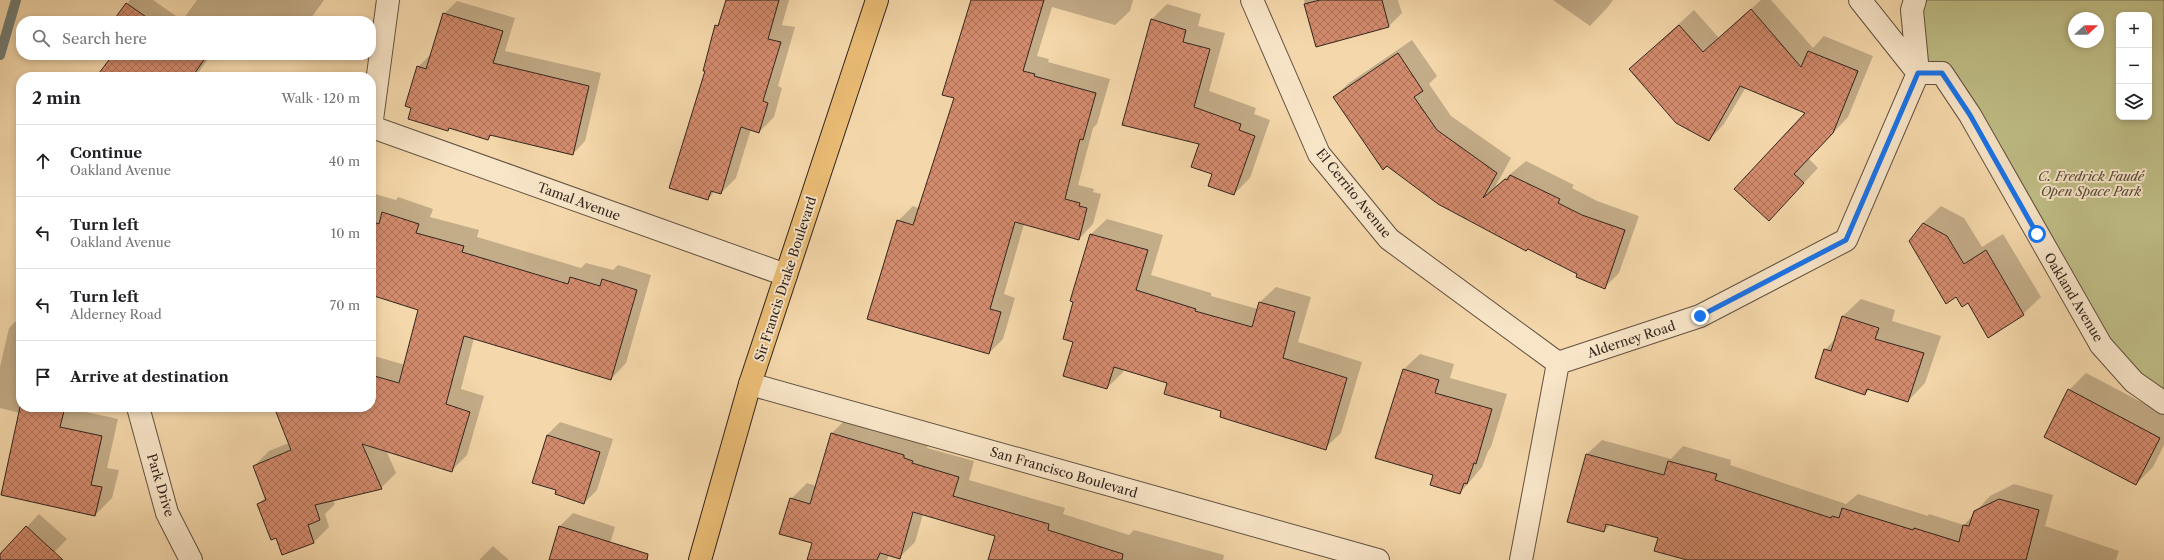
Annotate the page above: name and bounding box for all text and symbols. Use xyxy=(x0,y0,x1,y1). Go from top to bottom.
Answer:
north arrow xyxy=(2068,12,2104,48)
map controls xyxy=(2116,12,2152,120)
button: + xyxy=(2116,12,2152,48)
search box xyxy=(16,16,376,60)
icon: search xyxy=(30,27,52,49)
text: Search here xyxy=(62,29,147,48)
button: − xyxy=(2116,48,2152,84)
button: layers xyxy=(2116,84,2152,120)
text: 2 min xyxy=(32,88,81,108)
text: Walk · 120 m xyxy=(282,90,360,106)
text: Continue xyxy=(70,143,142,162)
street label: El Cerrito Avenue xyxy=(1313,145,1395,241)
icon: ahead xyxy=(32,150,54,172)
text: 40 m xyxy=(329,153,360,169)
text: Oakland Avenue xyxy=(70,162,171,178)
park label: C. Fredrick Faudé Open Space Park xyxy=(2038,168,2146,199)
street label: Tamal Avenue xyxy=(535,179,623,223)
street label: Sir Francis Drake Boulevard xyxy=(751,194,819,363)
text: Turn left xyxy=(70,215,139,234)
icon: left xyxy=(32,222,54,244)
text: 10 m xyxy=(331,225,360,241)
route start xyxy=(2028,225,2046,243)
text: Oakland Avenue xyxy=(70,234,171,250)
street label: Oakland Avenue xyxy=(2041,250,2107,344)
text: Turn left xyxy=(70,287,139,306)
icon: left xyxy=(32,294,54,316)
text: 70 m xyxy=(330,297,360,313)
text: Alderney Road xyxy=(70,306,162,322)
route end xyxy=(1691,307,1709,325)
street label: Alderney Road xyxy=(1584,317,1677,361)
icon: arrive xyxy=(32,366,54,388)
text: Arrive at destination xyxy=(70,367,229,386)
street label: San Francisco Boulevard xyxy=(989,443,1140,501)
street label: Park Drive xyxy=(144,451,178,519)

